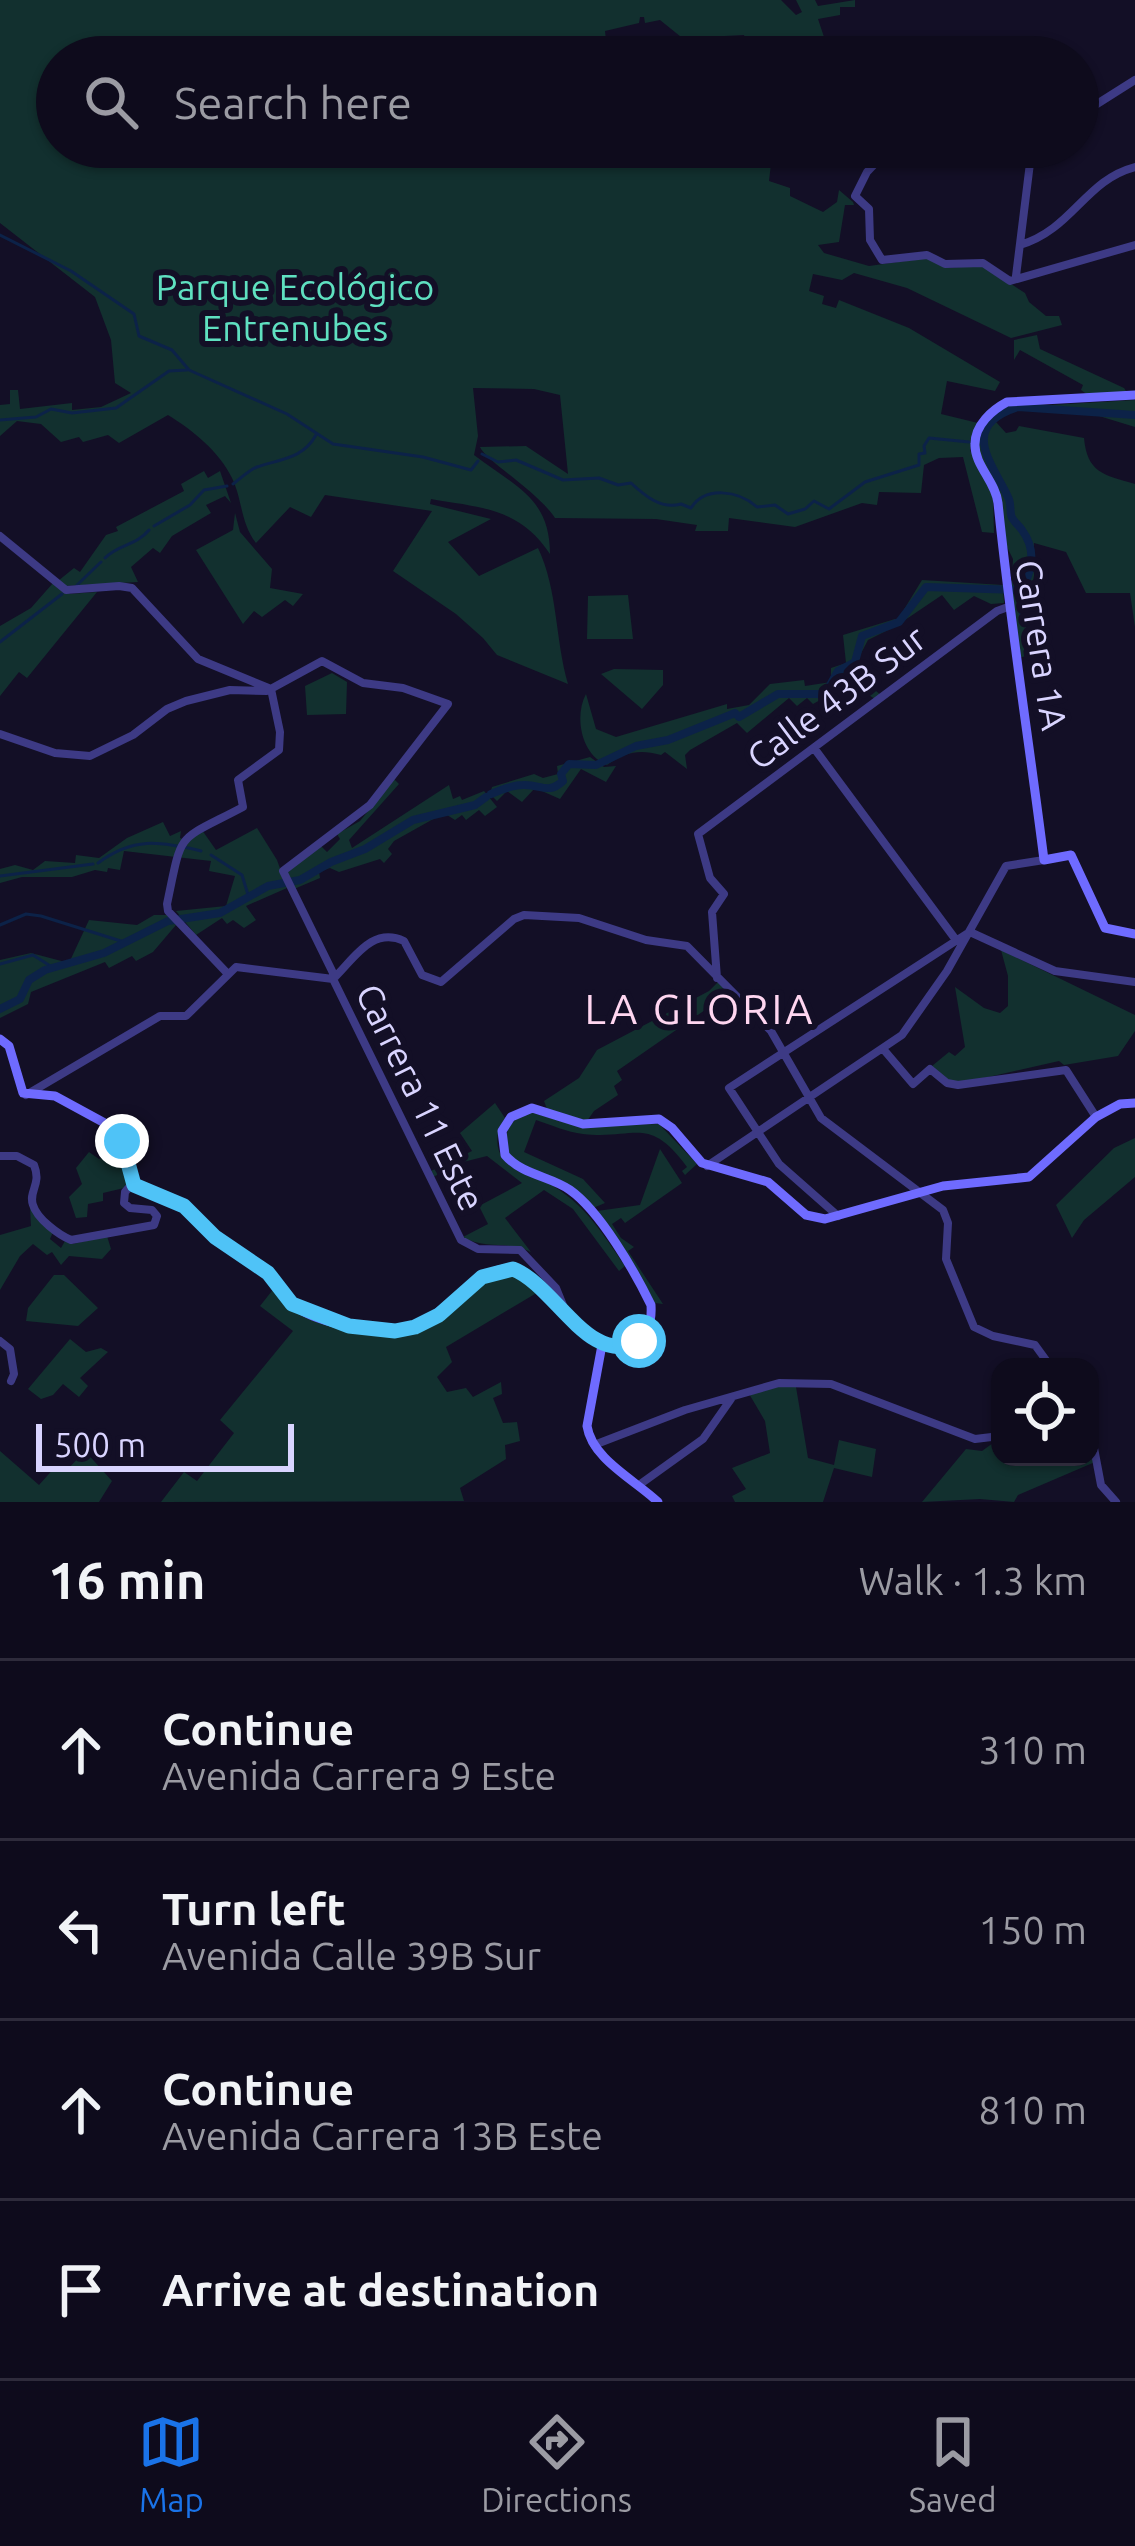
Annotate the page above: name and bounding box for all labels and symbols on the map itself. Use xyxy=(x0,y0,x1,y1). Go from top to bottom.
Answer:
park label: Parque Ecológico Entrenubes xyxy=(156,266,434,348)
street label: Carrera 1A xyxy=(1008,557,1076,734)
street label: Calle 43B Sur xyxy=(739,617,933,777)
street label: Carrera 11 Este xyxy=(348,977,494,1217)
district label: LA GLORIA xyxy=(584,985,816,1032)
route end xyxy=(95,1114,149,1168)
route start xyxy=(612,1314,666,1368)
scale bar xyxy=(36,1418,294,1471)

